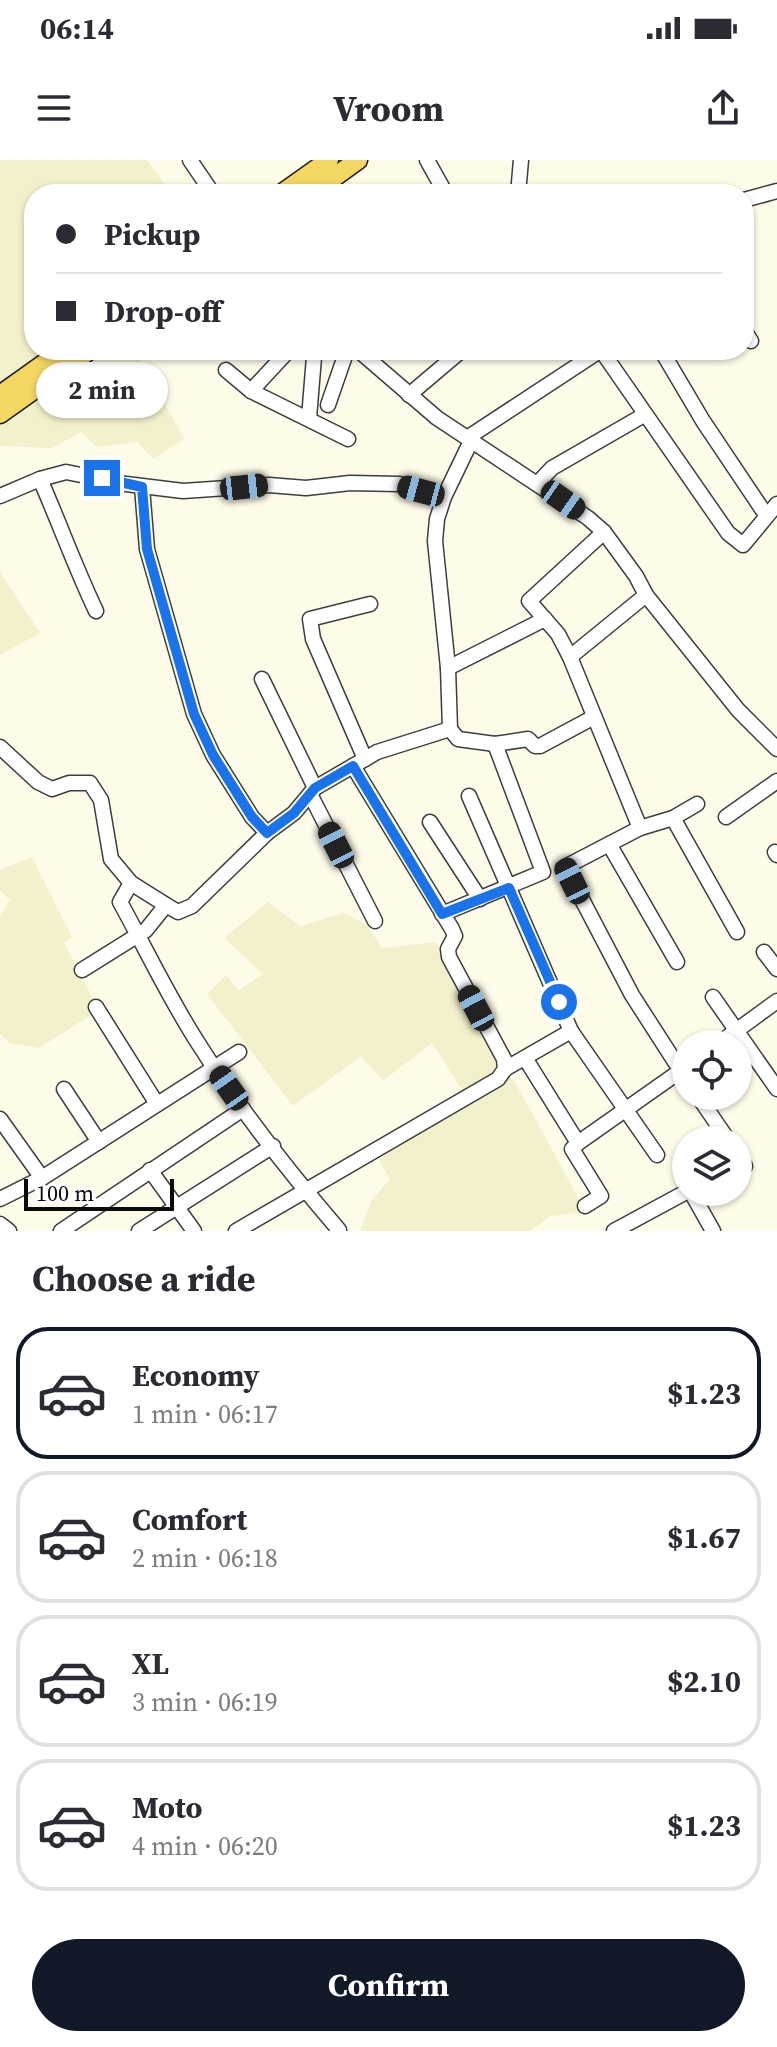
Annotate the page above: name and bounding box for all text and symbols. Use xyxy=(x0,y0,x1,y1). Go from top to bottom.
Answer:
text: 06:14 xyxy=(40,8,114,49)
text: Vroom xyxy=(333,84,444,133)
icon: menu xyxy=(32,86,76,130)
icon: share xyxy=(701,86,745,130)
text: Pickup xyxy=(104,214,200,255)
text: Drop-off xyxy=(104,291,222,332)
callout: 2 min xyxy=(36,362,168,418)
text: 2 min xyxy=(68,372,136,408)
route end xyxy=(84,460,120,496)
car xyxy=(219,473,269,501)
car xyxy=(395,473,447,509)
car xyxy=(536,476,590,524)
car xyxy=(314,818,358,872)
car xyxy=(551,854,593,908)
car xyxy=(454,981,498,1035)
route start xyxy=(541,984,577,1020)
map controls xyxy=(672,1030,752,1206)
button: locate xyxy=(672,1030,752,1110)
car xyxy=(205,1061,253,1115)
button: layers xyxy=(672,1126,752,1206)
scale bar xyxy=(24,1175,174,1211)
text: 100 m xyxy=(36,1178,94,1208)
text: Choose a ride xyxy=(32,1254,255,1303)
text: Economy xyxy=(132,1355,260,1396)
icon: car xyxy=(36,1357,108,1429)
text: $1.23 xyxy=(667,1373,741,1414)
text: 1 min · 06:17 xyxy=(132,1396,278,1432)
text: Comfort xyxy=(132,1499,247,1540)
icon: car xyxy=(36,1501,108,1573)
text: $1.67 xyxy=(667,1517,741,1558)
text: 2 min · 06:18 xyxy=(132,1540,278,1576)
text: XL xyxy=(132,1643,169,1684)
icon: car xyxy=(36,1645,108,1717)
text: $2.10 xyxy=(667,1661,741,1702)
text: 3 min · 06:19 xyxy=(132,1684,278,1720)
text: Moto xyxy=(132,1787,203,1828)
icon: car xyxy=(36,1789,108,1861)
text: $1.23 xyxy=(667,1805,741,1846)
text: 4 min · 06:20 xyxy=(132,1828,278,1864)
button: Confirm xyxy=(32,1939,745,2031)

